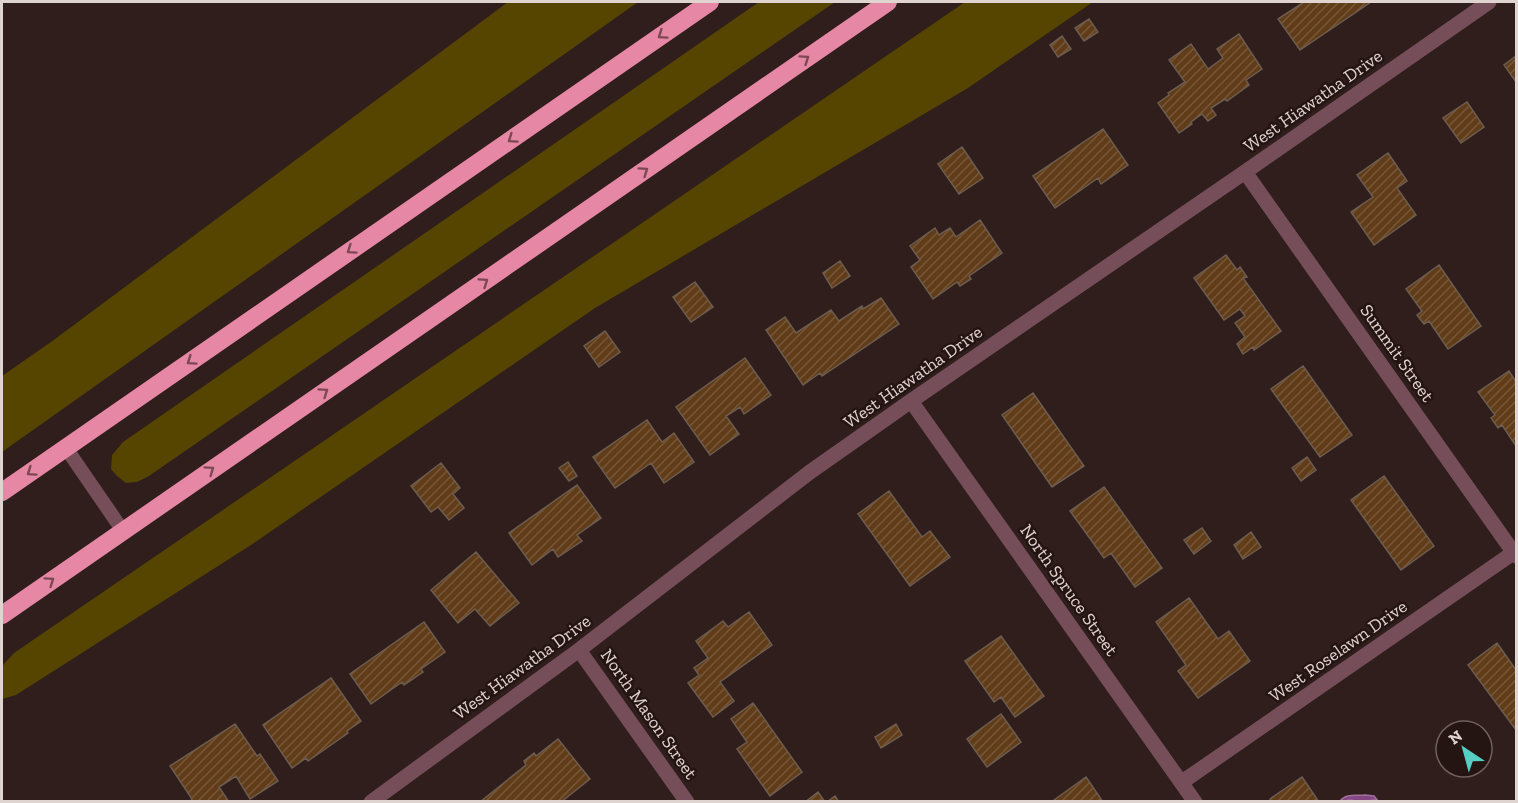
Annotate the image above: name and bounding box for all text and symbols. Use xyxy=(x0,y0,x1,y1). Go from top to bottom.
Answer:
one-way arrow xyxy=(658,28,669,39)
street label: West Hiawatha Drive xyxy=(1239,45,1387,157)
one-way arrow xyxy=(798,55,809,66)
one-way arrow xyxy=(507,132,518,143)
one-way arrow xyxy=(638,167,649,178)
one-way arrow xyxy=(347,243,358,254)
one-way arrow xyxy=(478,278,489,289)
street label: Summit Street xyxy=(1355,300,1439,406)
street label: West Hiawatha Drive xyxy=(839,321,987,433)
one-way arrow xyxy=(186,354,197,365)
one-way arrow xyxy=(317,388,328,399)
one-way arrow xyxy=(26,465,37,476)
one-way arrow xyxy=(204,466,214,478)
street label: North Spruce Street xyxy=(1015,520,1123,660)
one-way arrow xyxy=(43,577,54,588)
street label: West Roselawn Drive xyxy=(1265,595,1411,707)
street label: West Hiawatha Drive xyxy=(449,610,595,724)
street label: North Mason Street xyxy=(596,645,702,784)
north arrow xyxy=(1434,719,1494,779)
text: N xyxy=(1445,726,1466,749)

